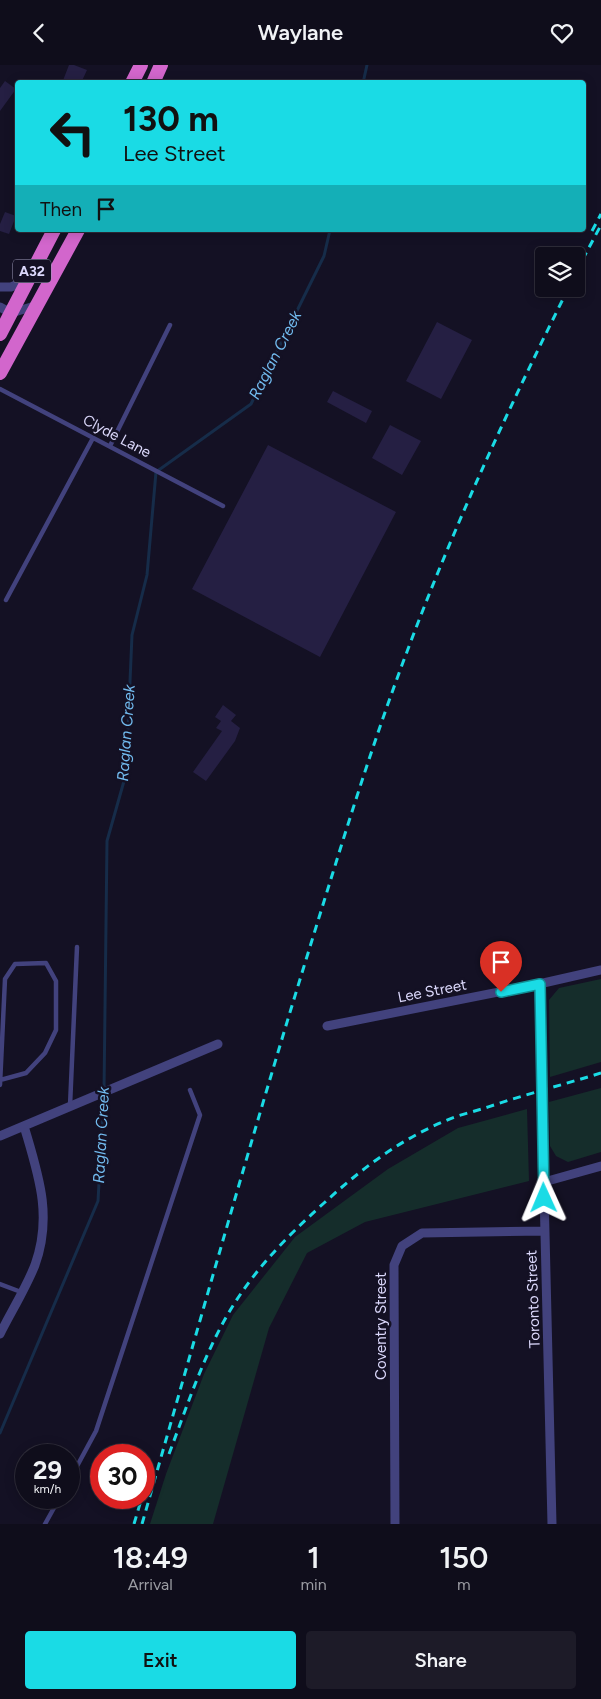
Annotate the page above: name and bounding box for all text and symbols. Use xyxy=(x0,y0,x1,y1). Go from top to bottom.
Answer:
icon: back xyxy=(25,19,53,47)
text: Waylane xyxy=(258,19,343,46)
icon: heart xyxy=(548,19,576,47)
text: 130 m xyxy=(123,98,219,140)
icon: left xyxy=(40,100,105,165)
text: Lee Street xyxy=(123,140,226,167)
icon: arrive xyxy=(92,195,120,223)
text: Then xyxy=(40,198,82,221)
map controls xyxy=(535,247,585,297)
button: layers xyxy=(535,247,585,297)
road number: A32 xyxy=(13,260,51,283)
water label: Raglan Creek xyxy=(245,306,306,402)
street label: Clyde Lane xyxy=(80,411,154,461)
water label: Raglan Creek xyxy=(113,683,139,782)
pin xyxy=(480,941,522,992)
icon: arrive xyxy=(487,948,515,976)
street label: Lee Street xyxy=(396,975,468,1007)
water label: Raglan Creek xyxy=(89,1085,113,1184)
position arrow xyxy=(517,1171,569,1223)
street label: Toronto Street xyxy=(522,1249,544,1348)
street label: Coventry Street xyxy=(372,1272,390,1380)
speed limit sign: 30 xyxy=(90,1444,155,1509)
text: 29 xyxy=(33,1455,62,1485)
text: km/h xyxy=(34,1482,61,1496)
text: 18:49 xyxy=(112,1539,188,1576)
text: 1 xyxy=(307,1539,320,1576)
text: 150 xyxy=(439,1539,488,1576)
text: Arrival xyxy=(128,1575,173,1594)
text: min xyxy=(300,1575,327,1594)
text: m xyxy=(457,1575,471,1594)
button: Exit xyxy=(25,1631,296,1689)
button: Share xyxy=(306,1631,576,1689)

